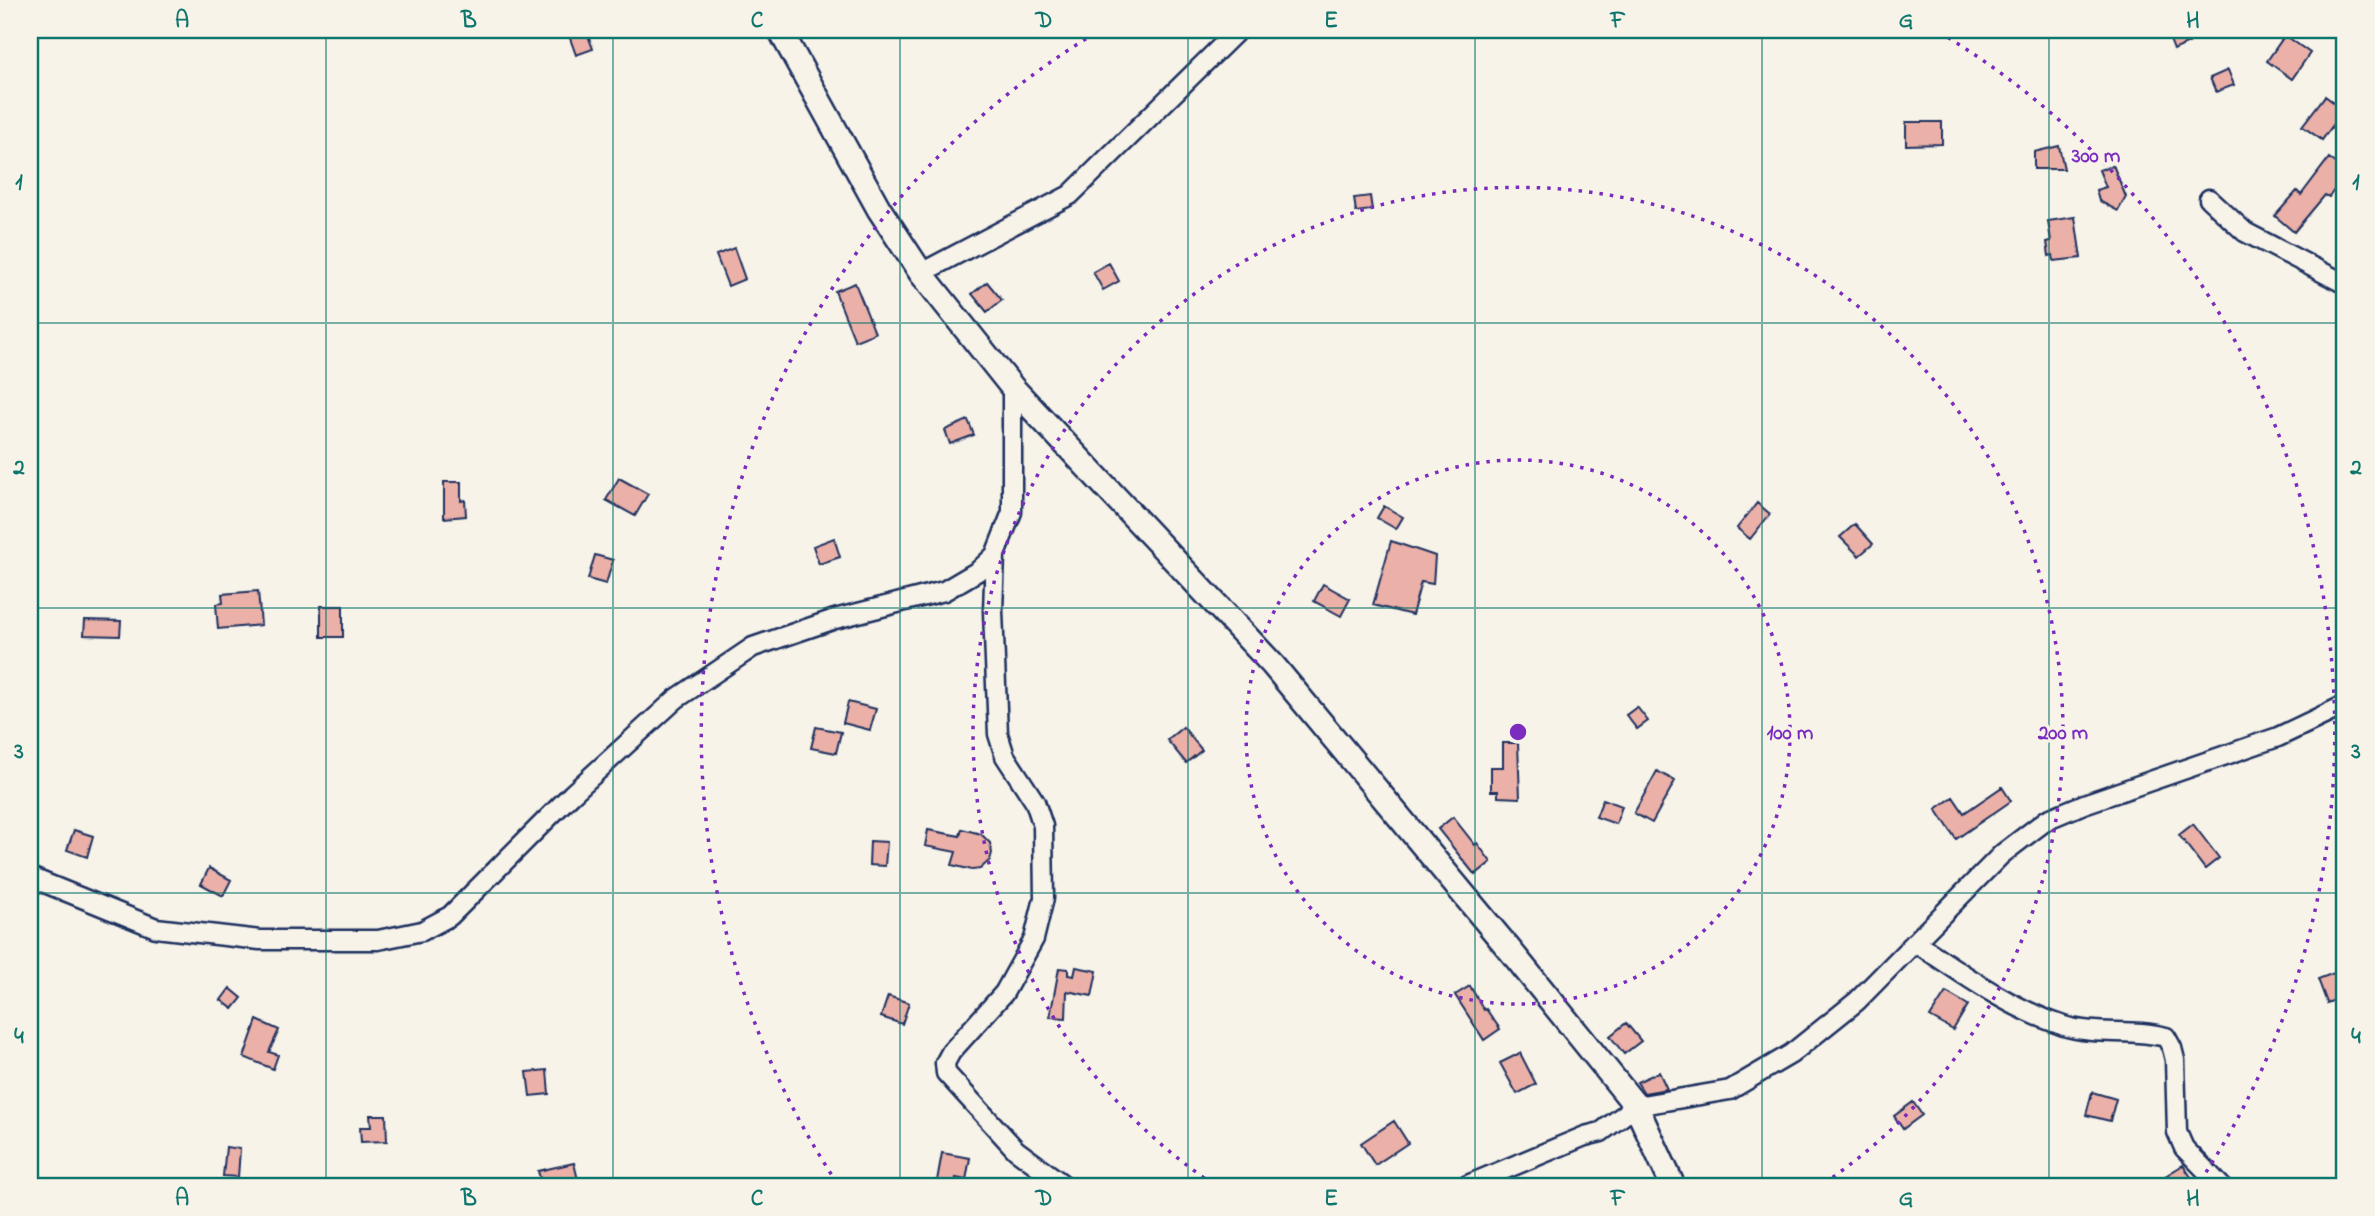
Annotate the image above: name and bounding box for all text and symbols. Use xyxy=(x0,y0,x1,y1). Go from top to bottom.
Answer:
text: A xyxy=(175,5,189,38)
text: B xyxy=(460,5,477,38)
text: C xyxy=(751,5,764,38)
text: D xyxy=(1035,5,1052,38)
text: E xyxy=(1324,5,1338,38)
text: F xyxy=(1610,5,1626,38)
text: G xyxy=(1899,5,1913,38)
text: H xyxy=(2186,5,2200,38)
text: 300 m xyxy=(2071,142,2120,172)
text: 1 xyxy=(15,167,23,200)
text: 1 xyxy=(2352,167,2360,200)
text: 2 xyxy=(12,452,25,485)
text: 2 xyxy=(2349,452,2362,485)
text: 100 m xyxy=(1767,719,1813,749)
text: 200 m xyxy=(2037,719,2088,749)
centre of rings xyxy=(1506,720,1530,744)
text: 3 xyxy=(13,736,24,769)
text: 3 xyxy=(2350,736,2361,769)
text: 4 xyxy=(14,1021,24,1054)
text: 4 xyxy=(2351,1021,2361,1054)
text: A xyxy=(175,1183,189,1216)
text: B xyxy=(460,1183,477,1216)
text: C xyxy=(751,1183,764,1216)
text: D xyxy=(1035,1183,1052,1216)
text: E xyxy=(1324,1183,1338,1216)
text: F xyxy=(1610,1183,1626,1216)
text: G xyxy=(1899,1183,1913,1216)
text: H xyxy=(2186,1183,2200,1216)

